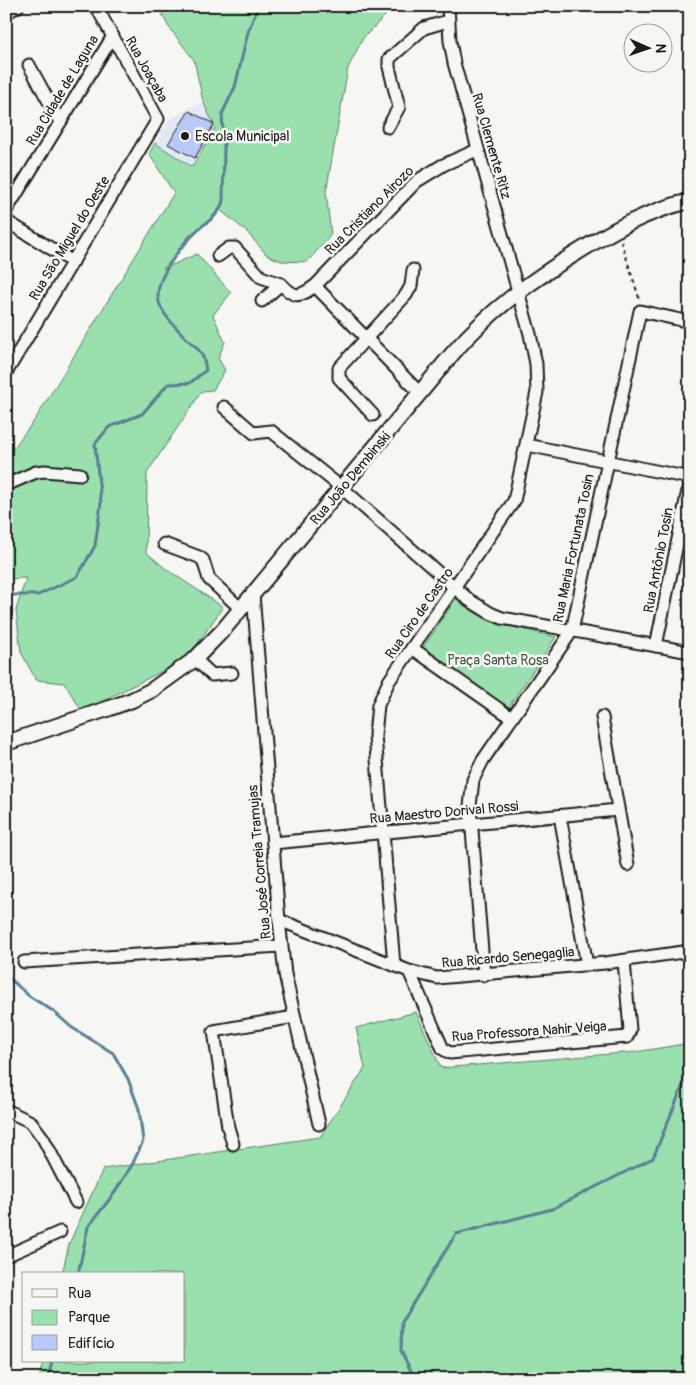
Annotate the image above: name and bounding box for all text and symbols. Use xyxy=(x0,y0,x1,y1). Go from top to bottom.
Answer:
north arrow xyxy=(624,22,674,72)
street label: Rua Cidade de Laguna xyxy=(23,32,102,149)
street label: Rua Joaçaba xyxy=(122,33,172,105)
text: N xyxy=(652,43,669,53)
street label: Rua Clemente Ritz xyxy=(468,91,515,201)
place label: Escola Municipal xyxy=(195,128,290,145)
marker: Escola Municipal xyxy=(179,130,191,142)
street label: Rua Cristiano Airozo xyxy=(321,162,418,258)
street label: Rua São Miguel do Oeste xyxy=(25,173,113,304)
street label: Rua João Dembinski xyxy=(307,428,395,528)
street label: Rua Maria Fortunata Tosin xyxy=(549,472,598,624)
street label: Rua Antônio Tosin xyxy=(640,506,677,614)
street label: Rua Ciro de Castro xyxy=(382,564,457,662)
park label: Praça Santa Rosa xyxy=(447,652,549,669)
street label: Rua José Correia Tramujas xyxy=(244,783,275,940)
street label: Rua Maestro Dorival Rossi xyxy=(369,797,520,827)
street label: Rua Ricardo Senegaglia xyxy=(441,943,575,972)
street label: Rua Professora Nahir Veiga xyxy=(451,1018,607,1045)
legend xyxy=(22,1272,185,1362)
text: Rua xyxy=(68,1284,91,1303)
text: Parque xyxy=(68,1308,111,1327)
text: Edifício xyxy=(68,1334,114,1353)

